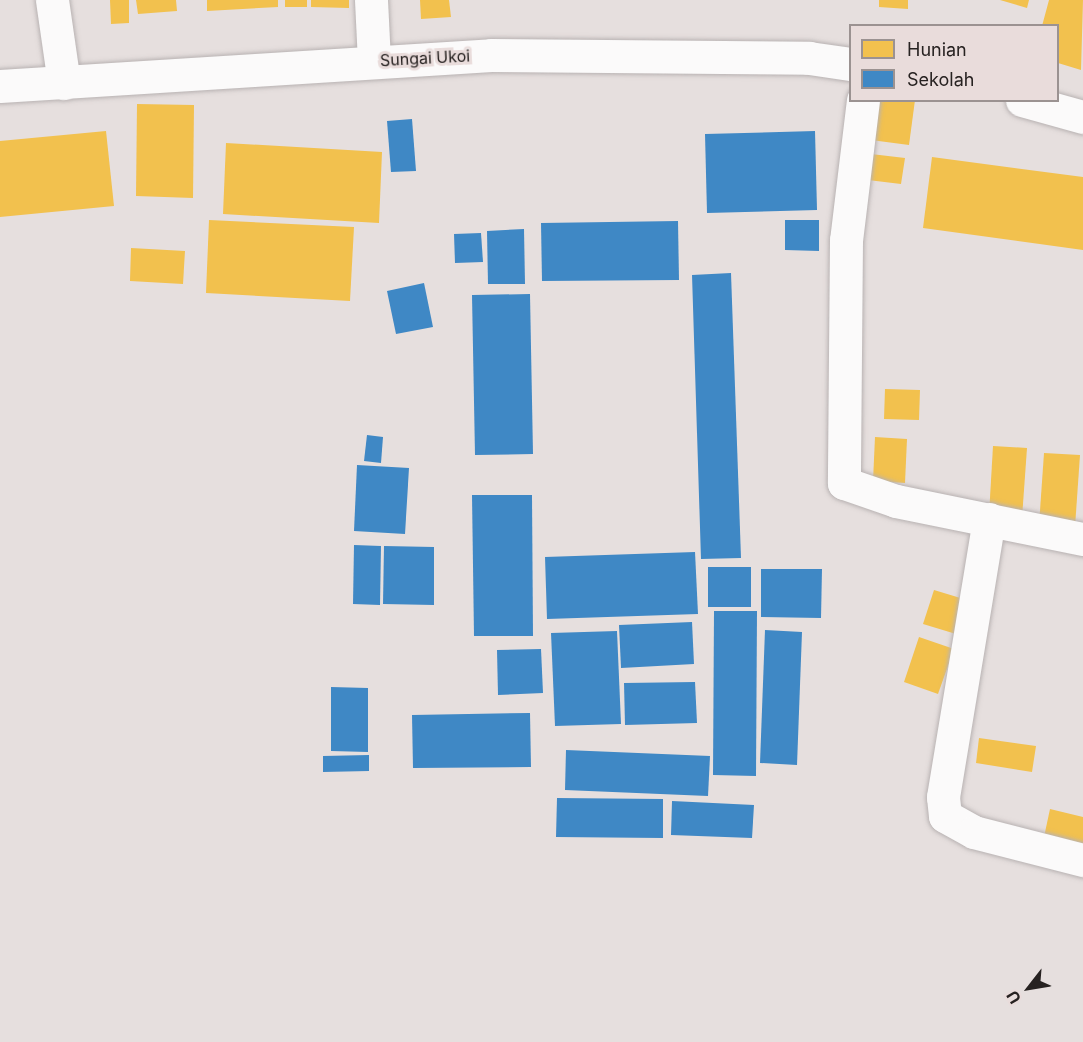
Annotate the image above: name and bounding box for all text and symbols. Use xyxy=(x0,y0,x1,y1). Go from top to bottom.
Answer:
legend xyxy=(849,24,1059,102)
text: Hunian xyxy=(907,39,967,60)
street label: Sungai Ukoi xyxy=(379,46,471,70)
text: Sekolah xyxy=(907,69,974,90)
north arrow xyxy=(999,958,1059,1018)
text: U xyxy=(1002,987,1025,1007)

